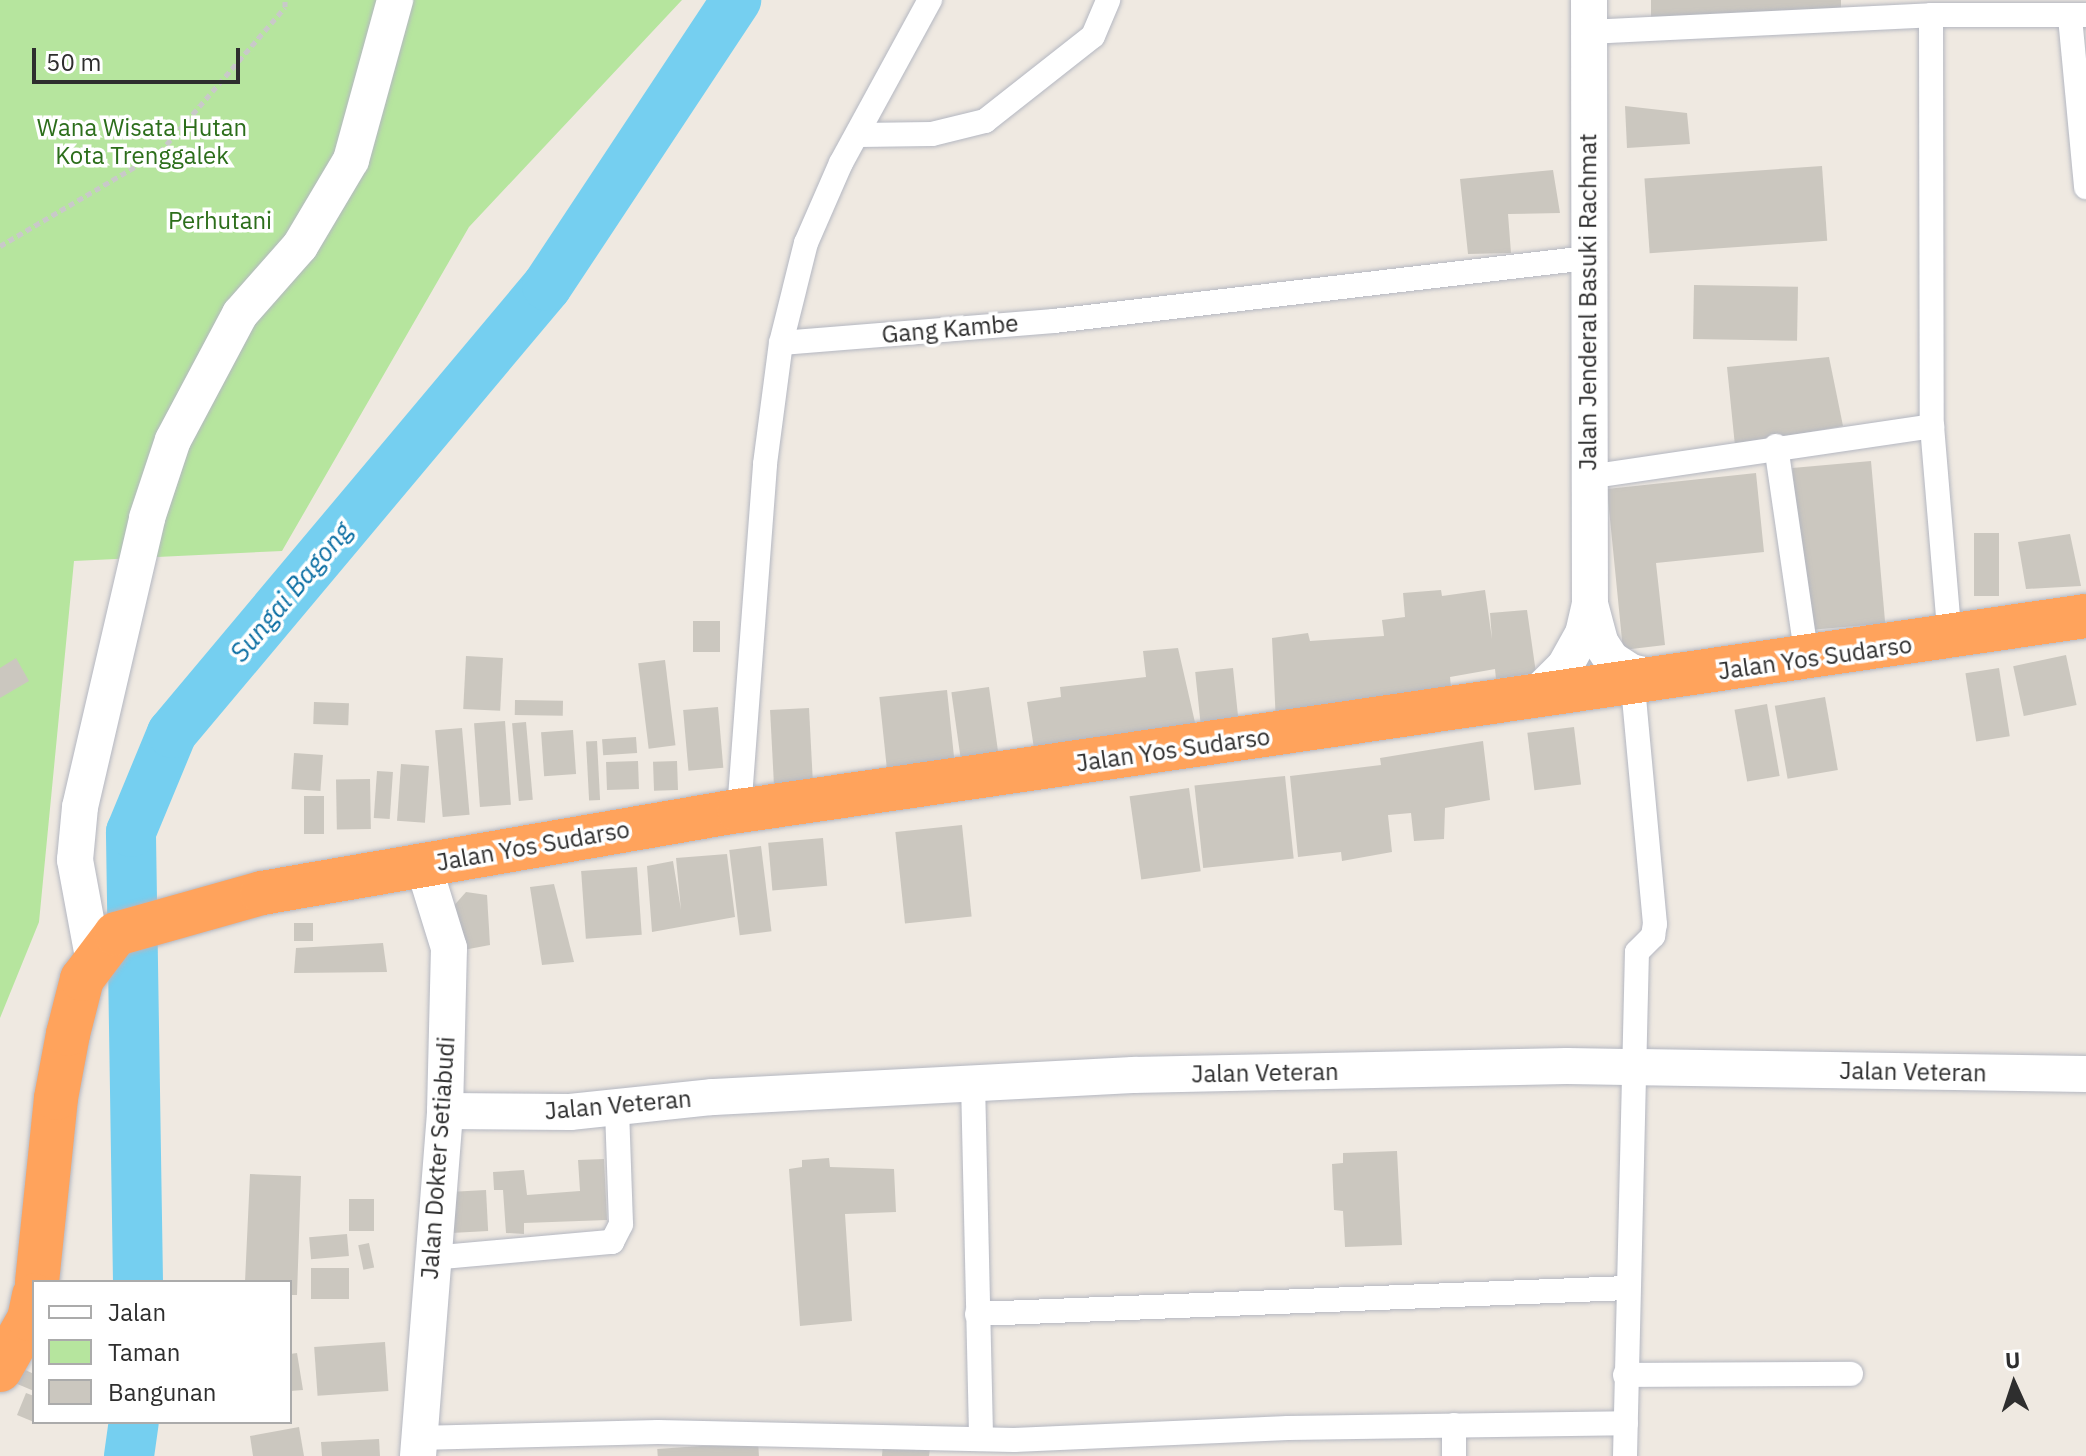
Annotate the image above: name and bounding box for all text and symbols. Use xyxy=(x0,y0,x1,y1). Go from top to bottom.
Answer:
scale bar xyxy=(36,32,244,82)
text: 50 m xyxy=(46,46,101,78)
park label: Wana Wisata Hutan Kota Trenggalek xyxy=(37,114,247,170)
street label: Jalan Jenderal Basuki Rachmat xyxy=(1574,133,1602,471)
park label: Perhutani xyxy=(168,207,272,235)
street label: Gang Kambe xyxy=(880,309,1020,349)
water label: Sungai Bagong xyxy=(224,516,358,668)
street label: Jalan Yos Sudarso xyxy=(1716,630,1914,686)
street label: Jalan Yos Sudarso xyxy=(1074,722,1272,778)
street label: Jalan Yos Sudarso xyxy=(434,815,632,877)
street label: Jalan Dokter Setiabudi xyxy=(415,1036,461,1280)
street label: Jalan Veteran xyxy=(1839,1056,1987,1088)
street label: Jalan Veteran xyxy=(1191,1057,1339,1089)
street label: Jalan Veteran xyxy=(543,1084,693,1126)
legend xyxy=(32,1280,292,1424)
text: Jalan xyxy=(108,1296,166,1328)
text: Taman xyxy=(108,1336,180,1368)
north arrow xyxy=(1974,1344,2054,1424)
text: U xyxy=(2004,1345,2021,1374)
text: Bangunan xyxy=(108,1376,216,1408)

